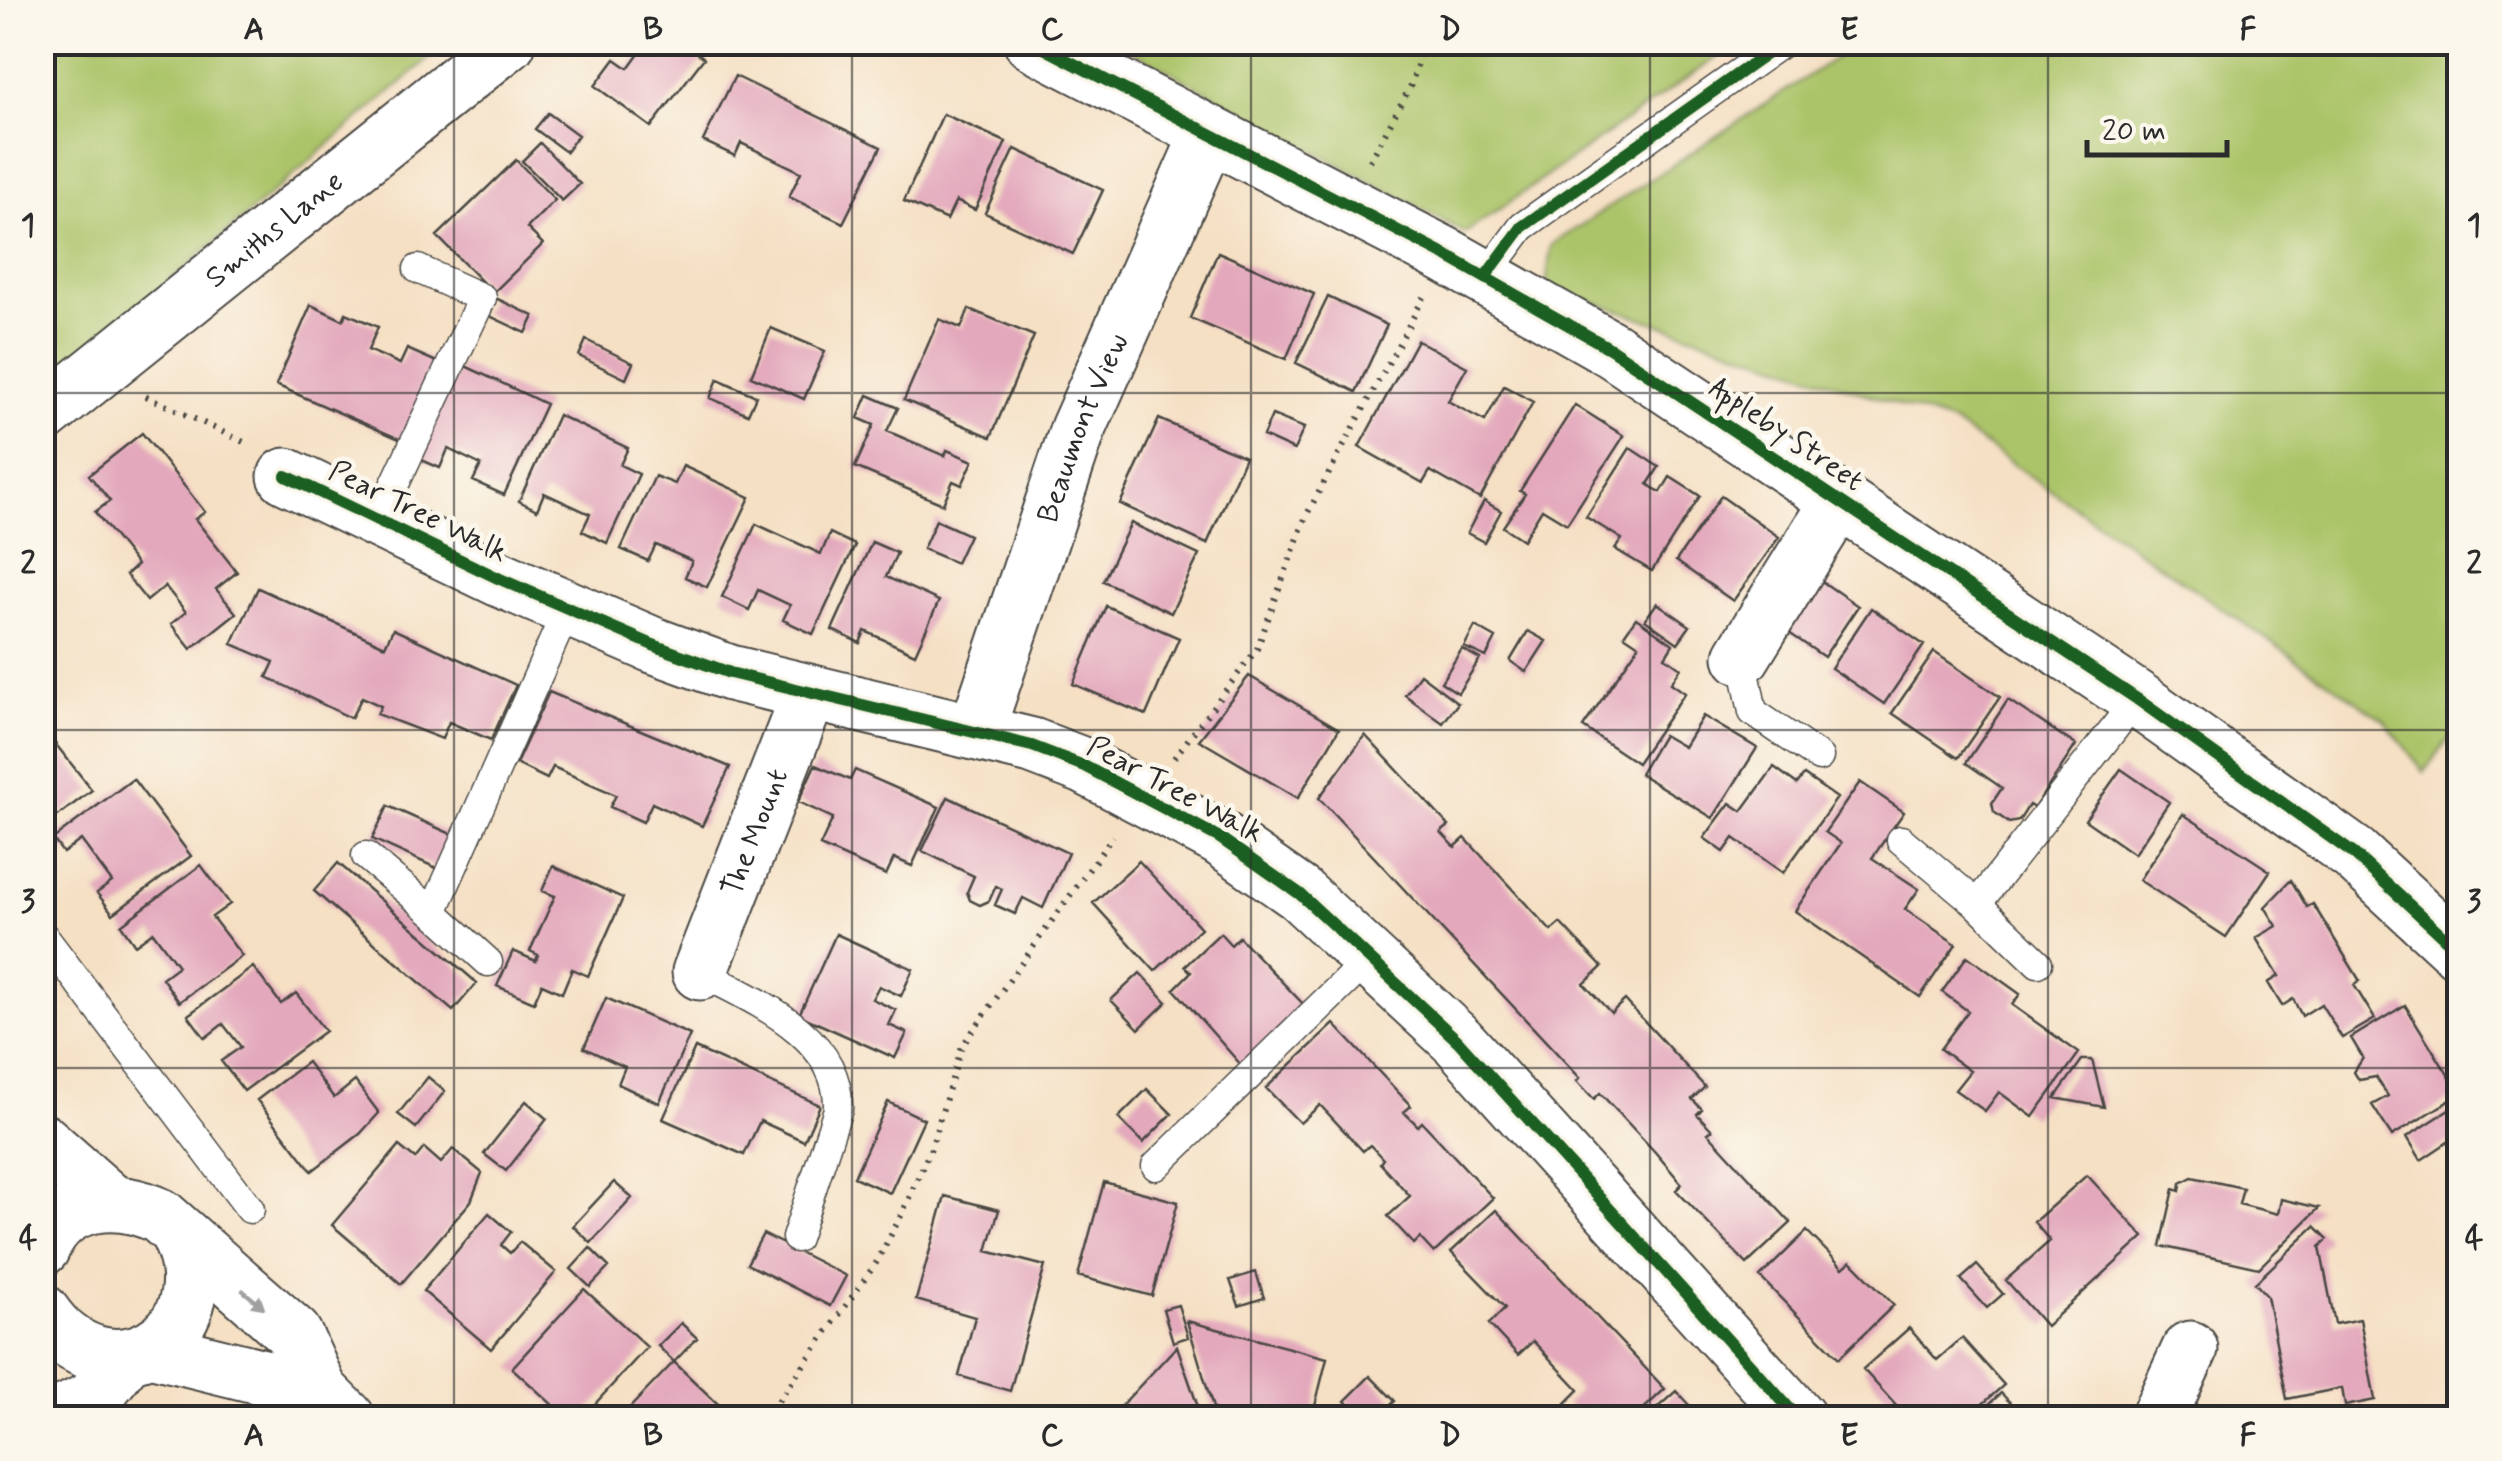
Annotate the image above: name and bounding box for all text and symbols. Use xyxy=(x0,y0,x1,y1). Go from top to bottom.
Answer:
text: A xyxy=(244,9,264,51)
text: B xyxy=(643,9,663,51)
text: C xyxy=(1041,9,1064,51)
text: D xyxy=(1439,9,1461,51)
text: E xyxy=(1840,9,1859,51)
text: F xyxy=(2240,9,2257,51)
scale bar xyxy=(2087,95,2227,157)
text: 20 m xyxy=(2102,112,2166,151)
street label: Smiths Lane xyxy=(197,162,352,297)
text: 1 xyxy=(21,205,35,247)
text: 1 xyxy=(2467,205,2481,247)
street label: Beaumont View xyxy=(1028,328,1137,528)
street label: Appleby Street xyxy=(1700,369,1871,503)
street label: Pear Tree Walk xyxy=(322,452,514,572)
text: 2 xyxy=(20,543,36,585)
text: 2 xyxy=(2466,543,2482,585)
street label: Pear Tree Walk xyxy=(1080,727,1270,853)
street label: The Mount xyxy=(712,763,797,902)
text: 3 xyxy=(21,881,36,923)
text: 3 xyxy=(2467,881,2482,923)
text: 4 xyxy=(19,1218,38,1260)
text: 4 xyxy=(2465,1218,2484,1260)
one-way arrow xyxy=(240,1288,265,1310)
text: A xyxy=(244,1415,264,1457)
text: B xyxy=(643,1415,663,1457)
text: C xyxy=(1041,1415,1064,1457)
text: D xyxy=(1439,1415,1461,1457)
text: E xyxy=(1840,1415,1859,1457)
text: F xyxy=(2240,1415,2257,1457)

